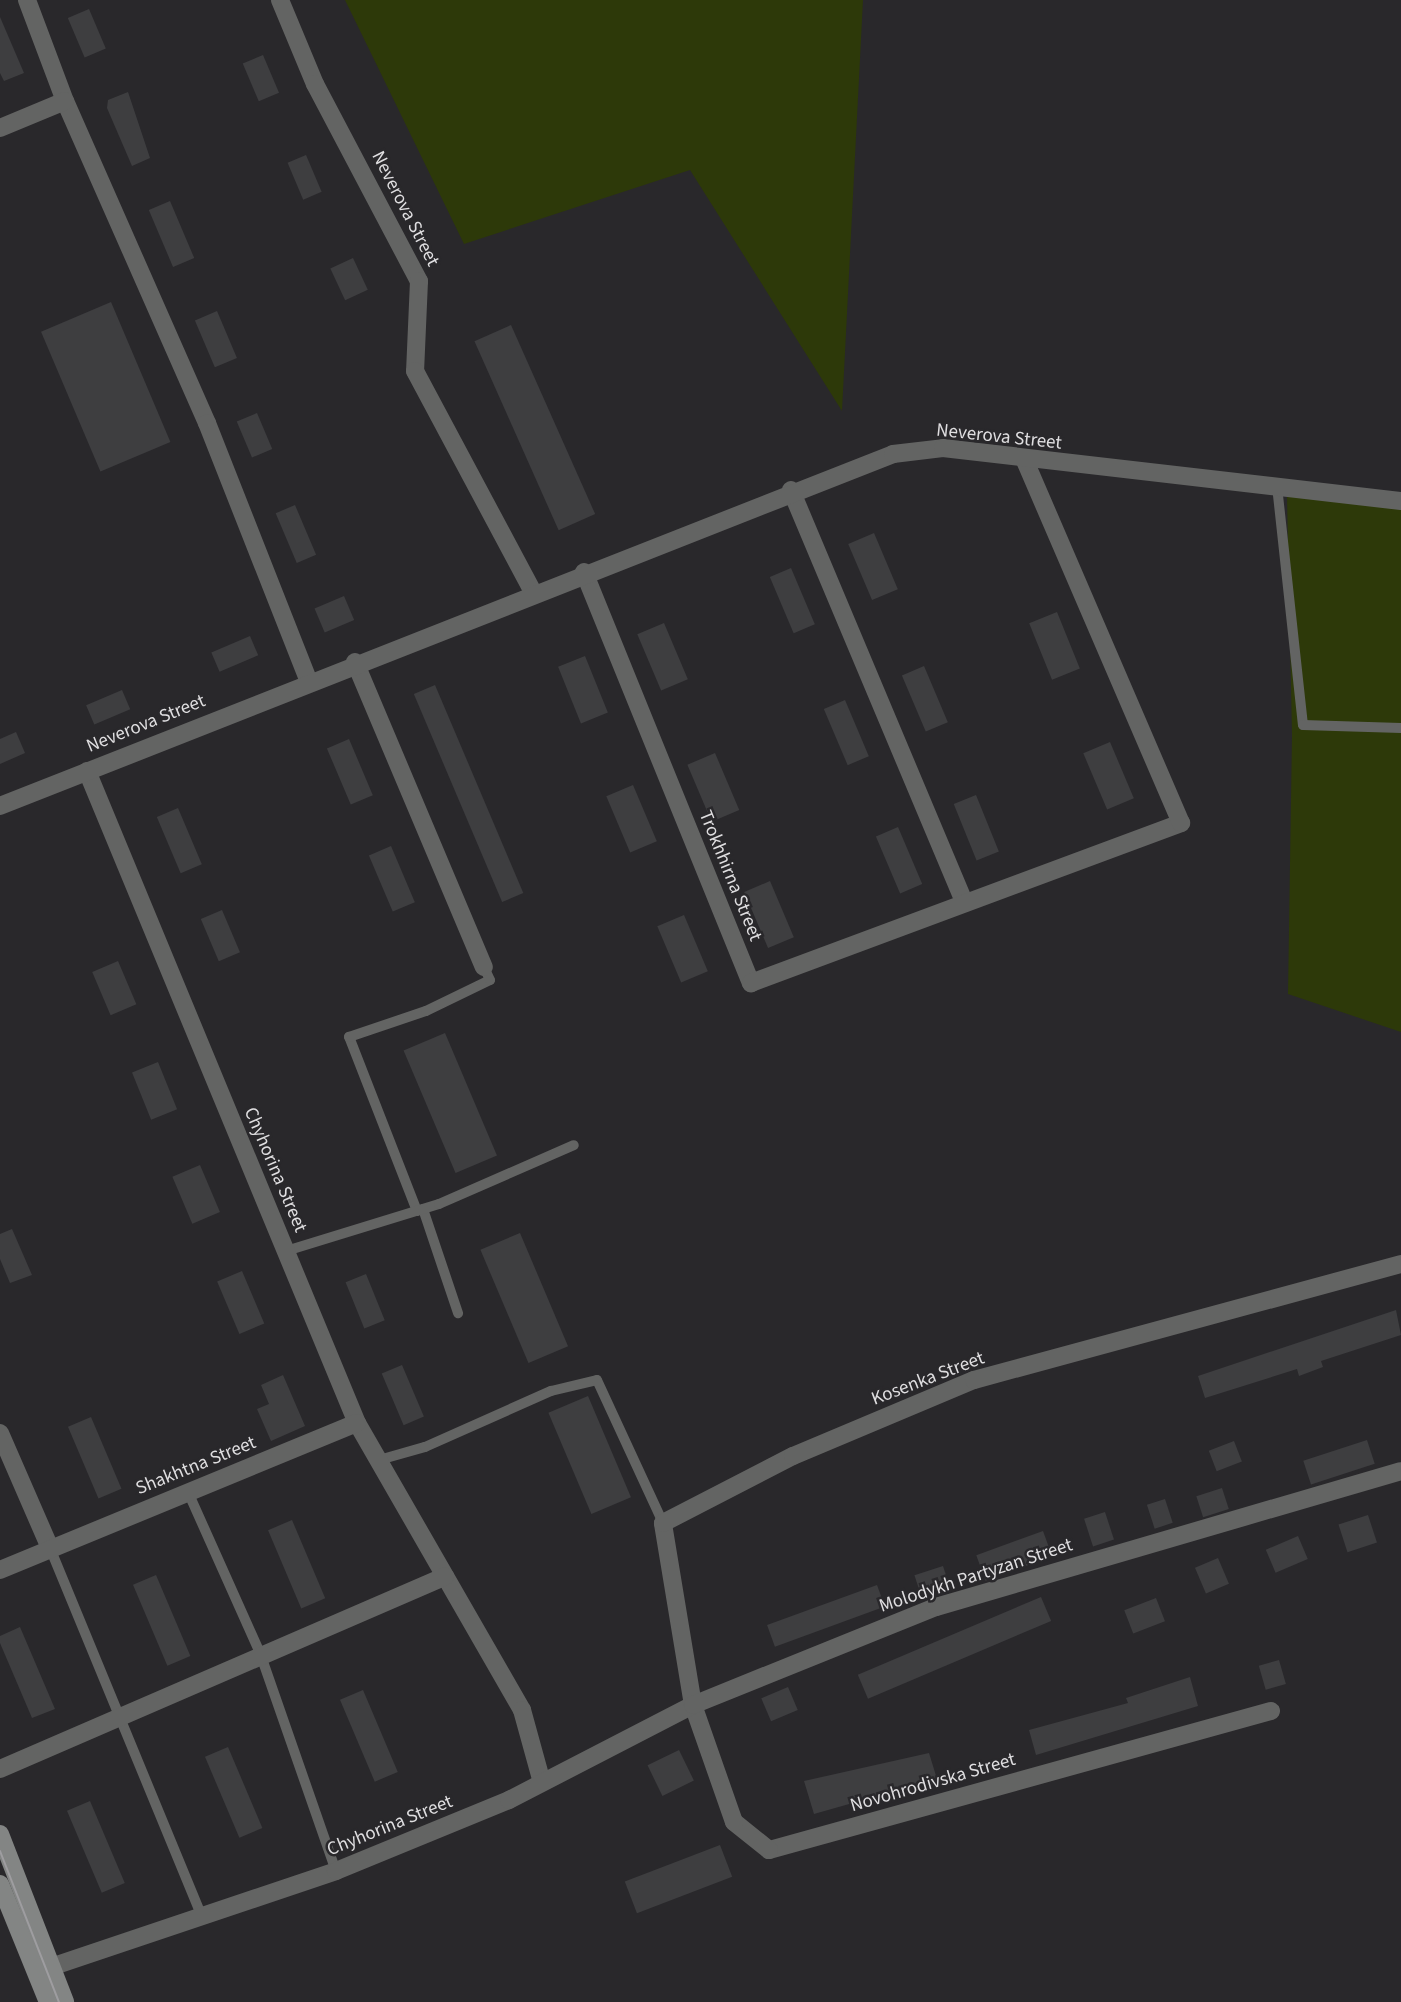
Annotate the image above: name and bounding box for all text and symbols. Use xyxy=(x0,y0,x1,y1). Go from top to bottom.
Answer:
street label: Neverova Street xyxy=(366,148,444,270)
street label: Neverova Street xyxy=(935,419,1063,455)
street label: Neverova Street xyxy=(83,690,209,758)
street label: Trokhhirna Street xyxy=(693,807,767,945)
street label: Chyhorina Street xyxy=(238,1104,312,1236)
street label: Kosenka Street xyxy=(868,1347,988,1411)
street label: Shakhtna Street xyxy=(133,1432,259,1500)
street label: Molodykh Partyzan Street xyxy=(876,1534,1076,1618)
street label: Novohrodivska Street xyxy=(848,1748,1018,1818)
street label: Chyhorina Street xyxy=(324,1790,456,1862)

